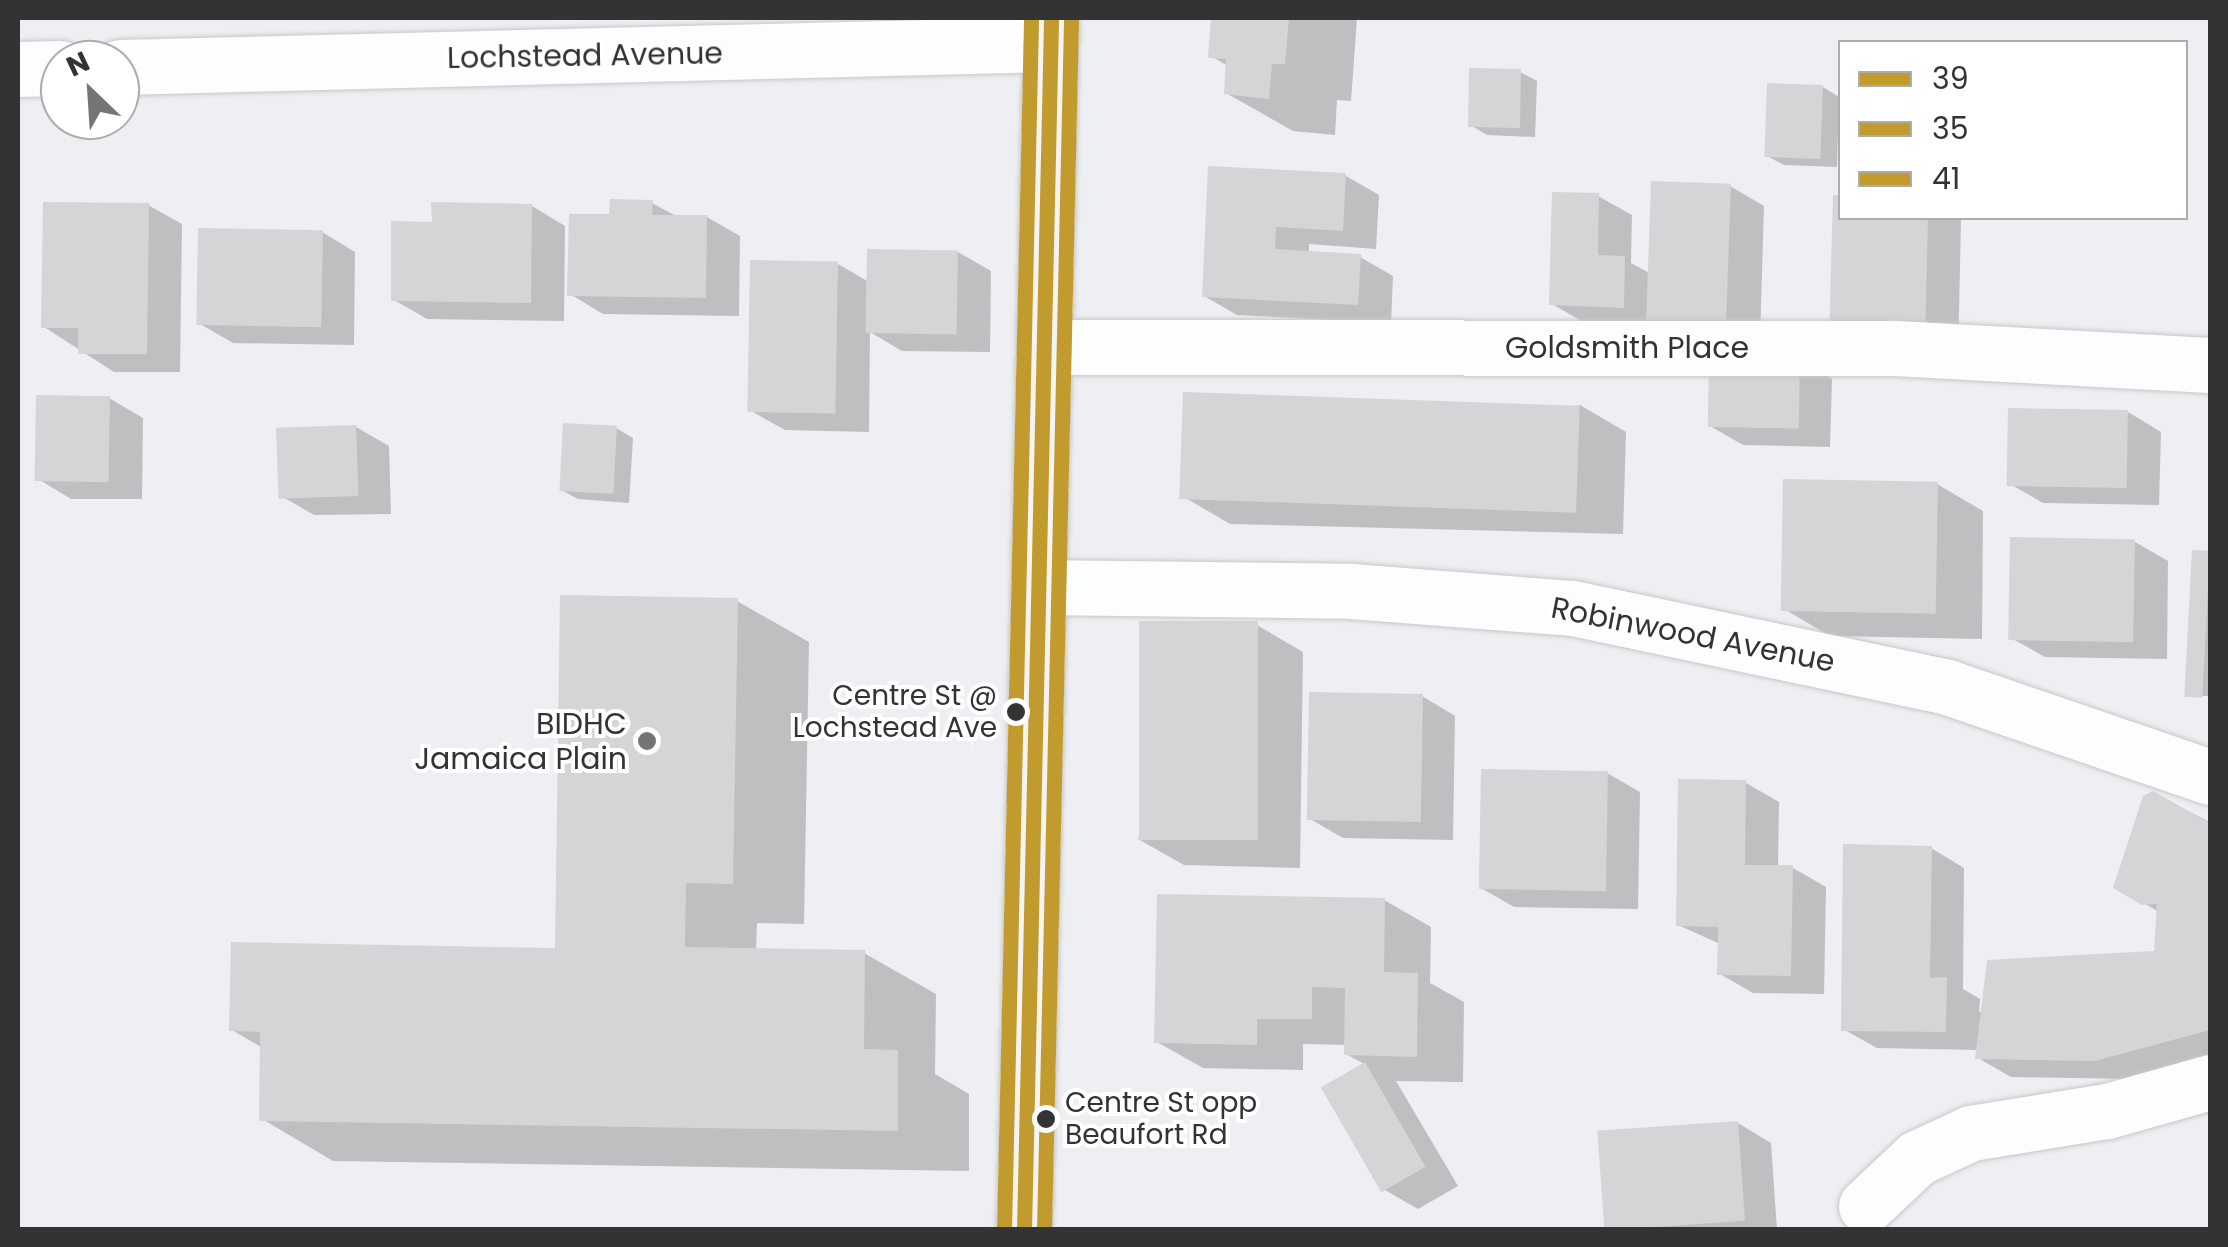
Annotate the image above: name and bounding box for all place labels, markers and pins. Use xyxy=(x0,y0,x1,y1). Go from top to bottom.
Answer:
place label: Centre St @ Lochstead Ave xyxy=(793,679,997,745)
marker: Centre St @ Lochstead Ave xyxy=(1006,702,1026,722)
place label: BIDHC Jamaica Plain xyxy=(414,706,627,776)
marker: BIDHC Jamaica Plain xyxy=(636,730,658,752)
place label: Centre St opp Beaufort Rd xyxy=(1065,1086,1257,1152)
marker: Centre St opp Beaufort Rd xyxy=(1036,1109,1056,1129)

